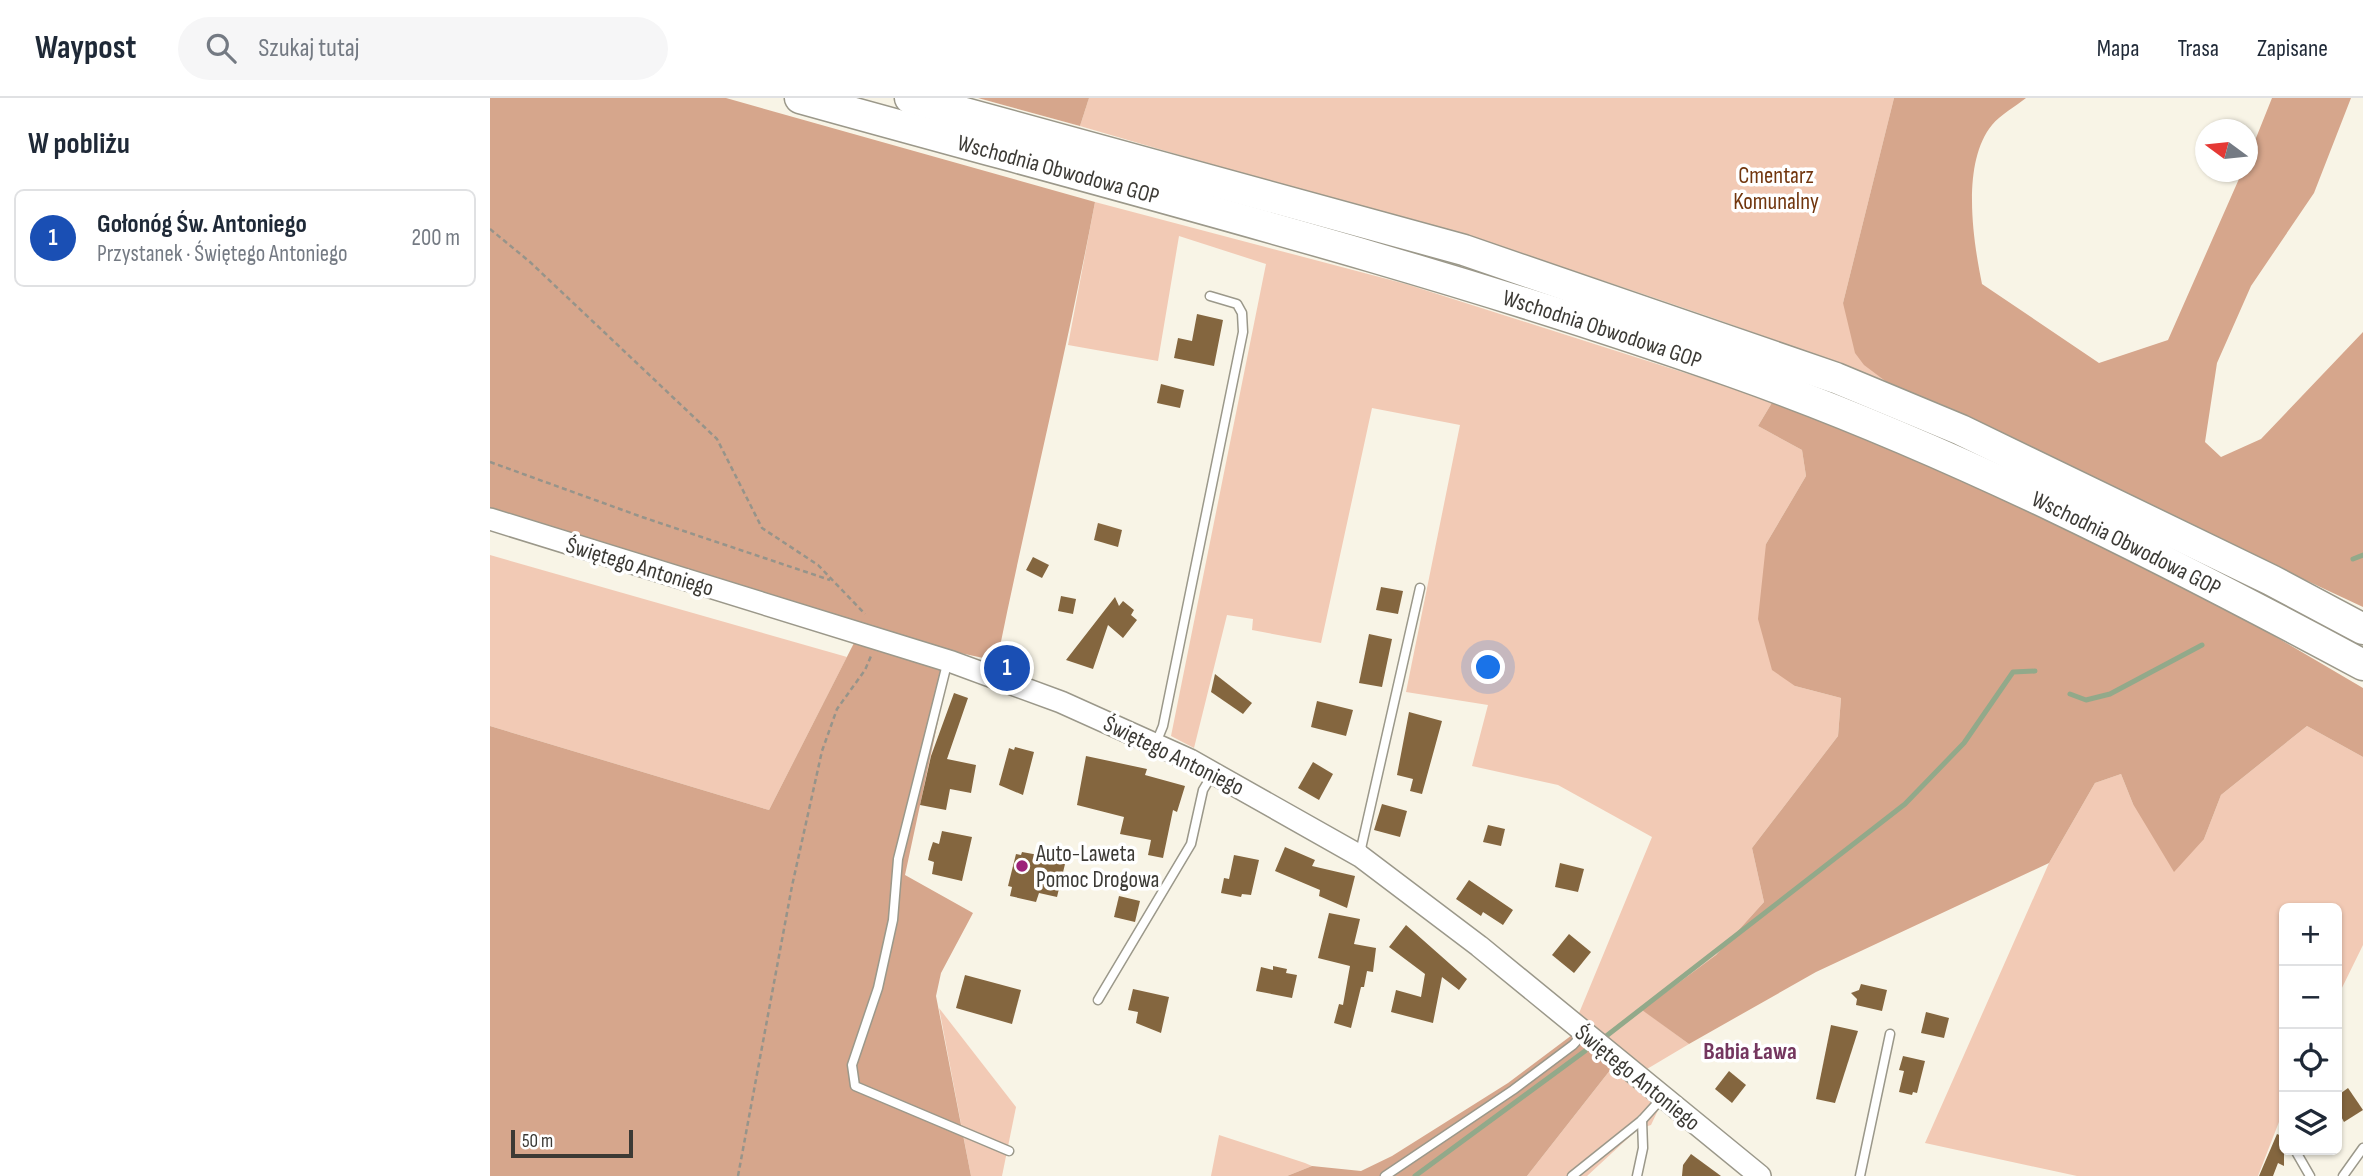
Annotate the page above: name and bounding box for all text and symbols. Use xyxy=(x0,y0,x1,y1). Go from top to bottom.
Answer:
search box xyxy=(178,17,668,80)
text: Waypost xyxy=(35,28,136,68)
icon: search xyxy=(202,29,240,67)
text: Szukaj tutaj xyxy=(258,33,359,64)
text: Mapa xyxy=(2097,34,2140,63)
text: Trasa xyxy=(2178,34,2219,63)
text: Zapisane xyxy=(2257,34,2328,63)
north arrow xyxy=(2195,119,2258,182)
text: W pobliżu xyxy=(28,126,130,162)
street label: Wschodnia Obwodowa GOP xyxy=(954,129,1162,211)
park label: Cmentarz Komunalny xyxy=(1733,162,1819,216)
text: Gołonóg Św. Antoniego xyxy=(97,209,307,240)
text: 1 xyxy=(48,224,58,252)
text: 200 m xyxy=(412,224,460,252)
text: Przystanek · Świętego Antoniego xyxy=(97,240,348,268)
street label: Wschodnia Obwodowa GOP xyxy=(1499,284,1705,375)
street label: Wschodnia Obwodowa GOP xyxy=(2027,485,2226,603)
street label: Świętego Antoniego xyxy=(562,531,717,603)
pin: 1 xyxy=(984,642,1030,694)
your location xyxy=(1471,650,1505,684)
street label: Świętego Antoniego xyxy=(1099,710,1249,802)
place label: Auto-Laweta Pomoc Drogowa xyxy=(1035,840,1159,894)
marker: Auto-Laweta Pomoc Drogowa xyxy=(1014,858,1030,874)
map controls xyxy=(2279,903,2342,1155)
button: + xyxy=(2279,903,2342,966)
button: − xyxy=(2279,966,2342,1029)
street label: Świętego Antoniego xyxy=(1569,1019,1706,1137)
button: locate xyxy=(2279,1029,2342,1092)
district label: Babia Ława xyxy=(1703,1037,1797,1066)
button: layers xyxy=(2279,1092,2342,1155)
scale bar xyxy=(511,1127,634,1159)
text: 50 m xyxy=(522,1130,553,1153)

